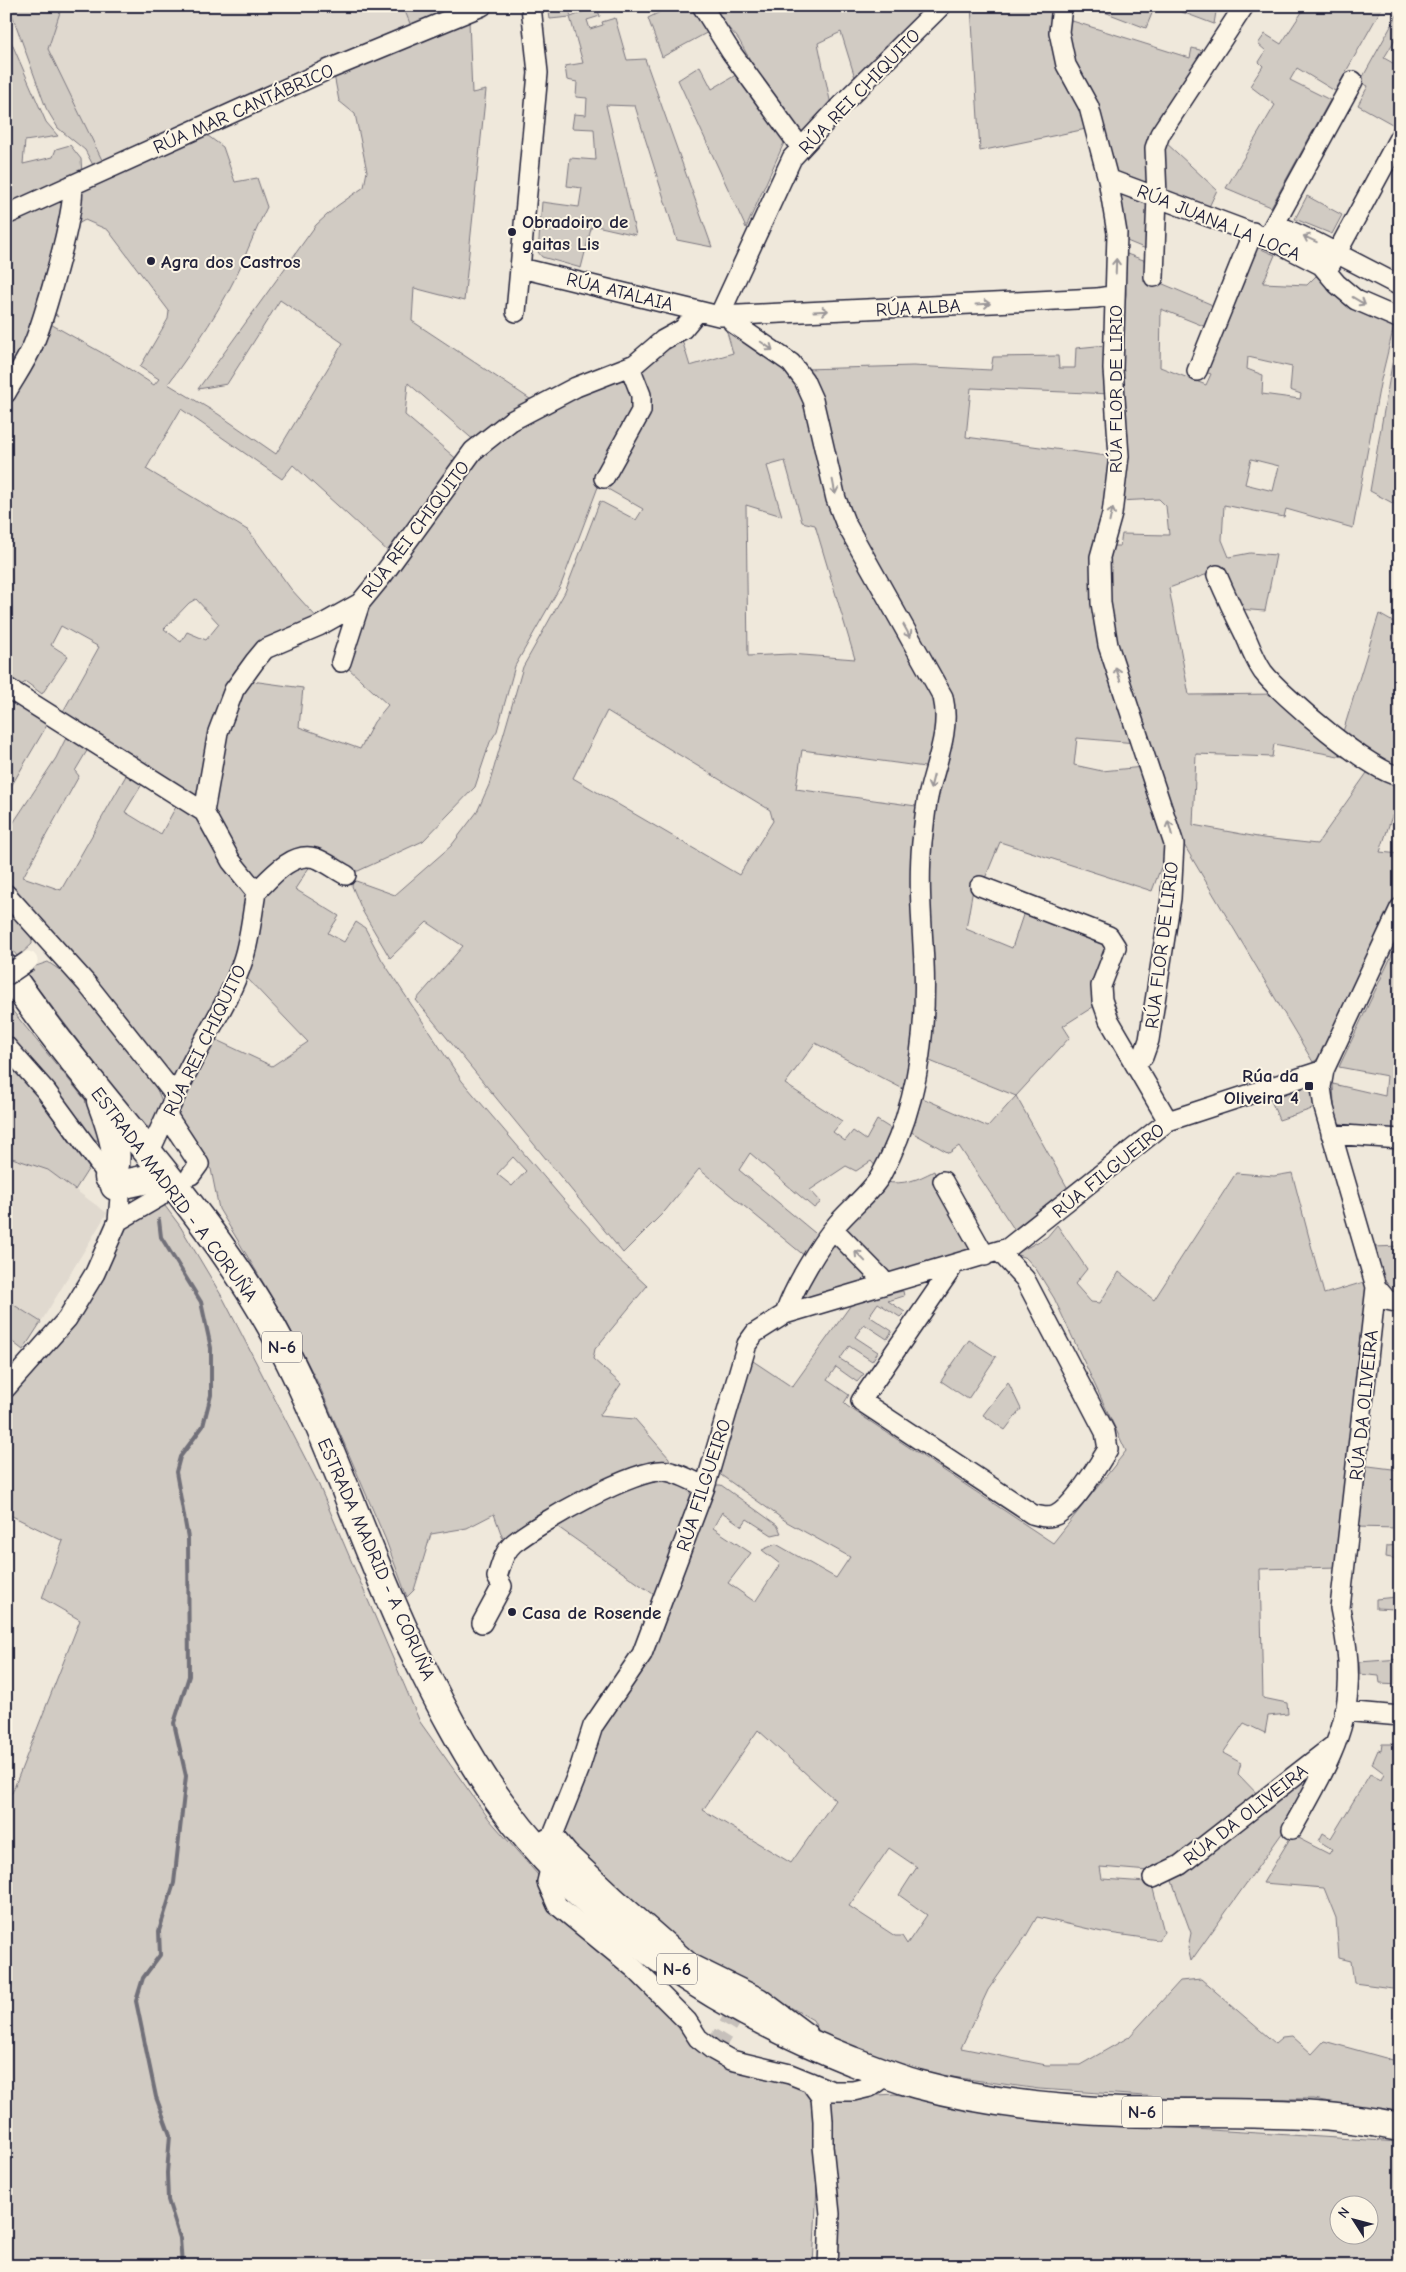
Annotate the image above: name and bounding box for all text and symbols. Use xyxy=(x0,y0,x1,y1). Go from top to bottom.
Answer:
street label: RÚA REI CHIQUITO xyxy=(794,25,925,159)
street label: RÚA MAR CANTÁBRICO xyxy=(150,59,337,159)
street label: RÚA JUANA LA LOCA xyxy=(1134,180,1304,266)
place label: Obradoiro de gaitas Lis xyxy=(522,211,628,255)
marker: Obradoiro de gaitas Lis xyxy=(506,226,518,238)
one-way arrow xyxy=(1303,234,1318,244)
place label: Agra dos Castros xyxy=(161,251,301,273)
marker: Agra dos Castros xyxy=(145,255,157,267)
one-way arrow xyxy=(1111,258,1121,274)
street label: RÚA ATALAIA xyxy=(564,268,676,316)
street label: RÚA ALBA xyxy=(875,295,961,321)
one-way arrow xyxy=(1351,297,1365,307)
one-way arrow xyxy=(975,299,991,308)
street label: RÚA FLOR DE LIRIO xyxy=(1105,305,1127,473)
one-way arrow xyxy=(812,307,828,316)
one-way arrow xyxy=(760,341,774,351)
street label: RÚA REI CHIQUITO xyxy=(357,457,474,602)
one-way arrow xyxy=(829,479,839,495)
one-way arrow xyxy=(1106,508,1116,524)
one-way arrow xyxy=(902,624,912,638)
one-way arrow xyxy=(1112,666,1122,682)
one-way arrow xyxy=(927,774,936,790)
one-way arrow xyxy=(1164,820,1174,836)
street label: RÚA FLOR DE LIRIO xyxy=(1141,860,1183,1030)
street label: RÚA REI CHIQUITO xyxy=(159,961,251,1120)
place label: Rúa da Oliveira 4 xyxy=(1224,1065,1299,1109)
marker: Rúa da Oliveira 4 xyxy=(1303,1080,1315,1092)
street label: ESTRADA MADRID - A CORUÑA xyxy=(86,1083,262,1306)
street label: RÚA FILGUEIRO xyxy=(1048,1119,1169,1223)
one-way arrow xyxy=(854,1250,866,1262)
street label: RÚA DA OLIVEIRA xyxy=(1345,1329,1383,1482)
road number: N-6 xyxy=(262,1331,302,1362)
street label: RÚA FILGUEIRO xyxy=(672,1416,736,1554)
street label: ESTRADA MADRID - A CORUÑA xyxy=(313,1435,440,1684)
place label: Casa de Rosende xyxy=(522,1602,661,1624)
marker: Casa de Rosende xyxy=(506,1606,518,1618)
street label: RÚA DA OLIVEIRA xyxy=(1179,1759,1312,1870)
road number: N-6 xyxy=(657,1954,697,1985)
road number: N-6 xyxy=(1122,2096,1162,2128)
north arrow xyxy=(1328,2194,1378,2244)
text: N xyxy=(1334,2204,1353,2221)

